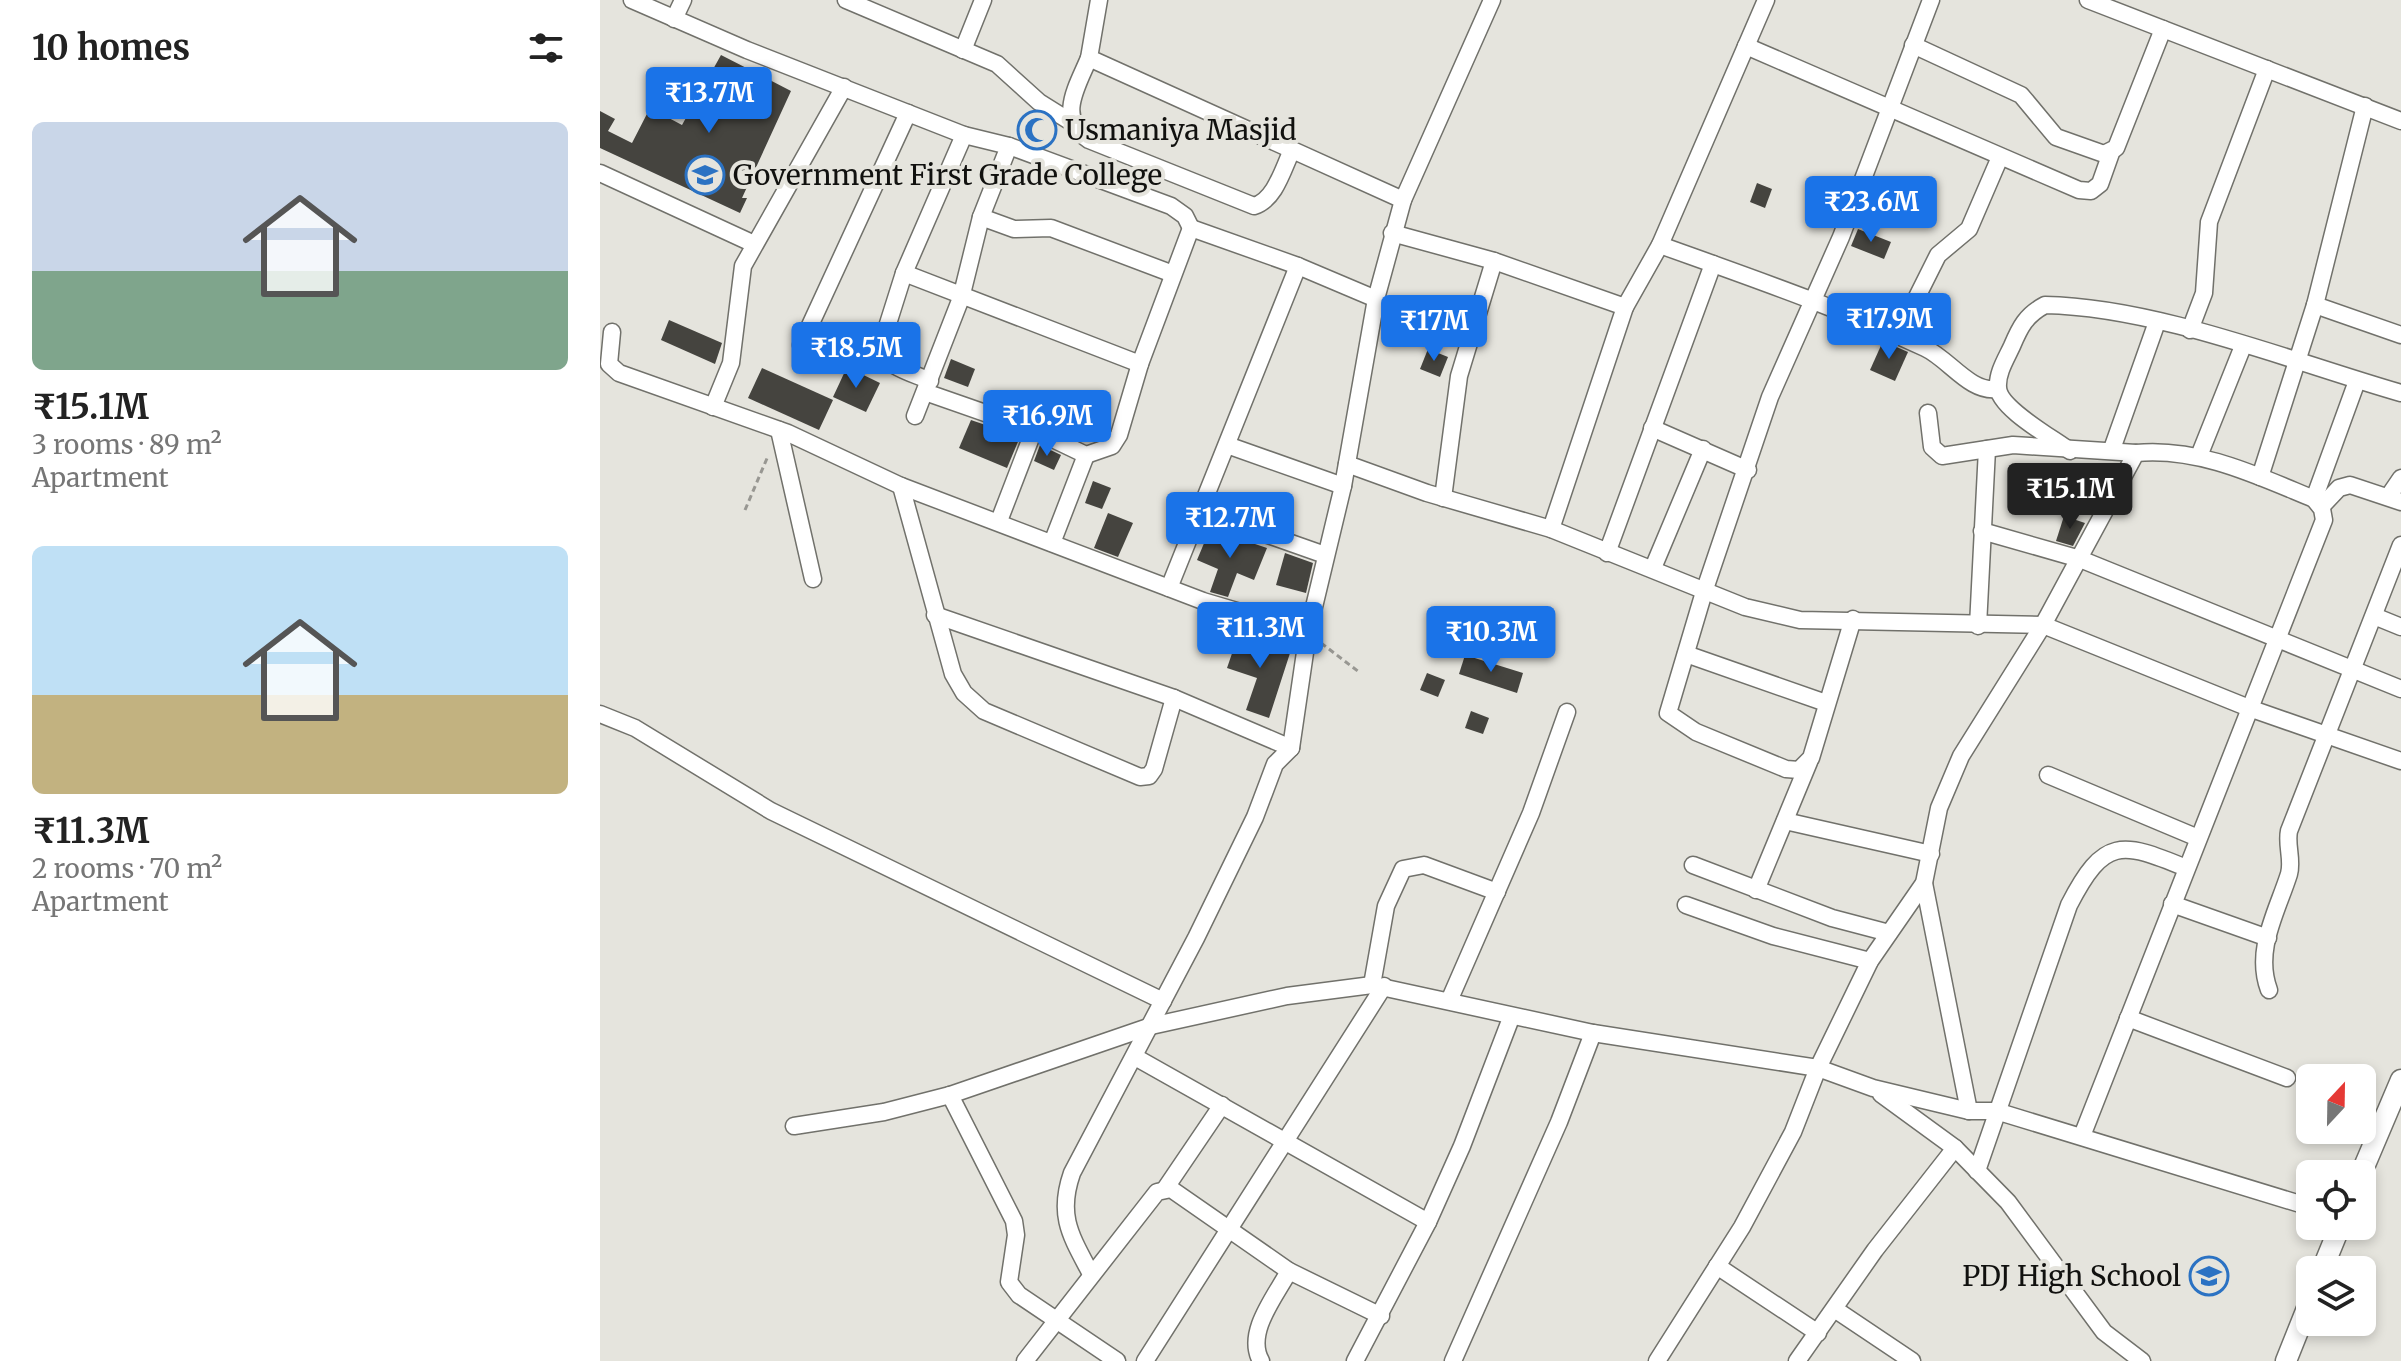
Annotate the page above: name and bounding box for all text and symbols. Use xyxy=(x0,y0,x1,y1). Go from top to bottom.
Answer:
icon: filters xyxy=(524,26,568,70)
text: 10 homes xyxy=(32,27,190,69)
pin: ₹13.7M xyxy=(644,67,774,135)
text: ₹13.7M xyxy=(664,76,754,109)
mosque icon: Usmaniya Masjid xyxy=(1016,109,1058,151)
place label: Usmaniya Masjid xyxy=(1065,112,1297,148)
school or university icon: Government First Grade College xyxy=(684,154,726,196)
place label: Government First Grade College xyxy=(733,157,1162,193)
icon: home xyxy=(228,174,372,318)
pin: ₹23.6M xyxy=(1806,176,1936,244)
text: ₹23.6M xyxy=(1823,185,1919,218)
pin: ₹17.9M xyxy=(1824,293,1954,361)
pin: ₹17M xyxy=(1387,295,1481,363)
text: ₹17.9M xyxy=(1845,302,1933,335)
text: ₹17M xyxy=(1399,304,1469,337)
pin: ₹18.5M xyxy=(791,322,921,390)
text: ₹18.5M xyxy=(809,331,903,364)
text: ₹15.1M xyxy=(32,386,149,428)
pin: ₹16.9M xyxy=(982,390,1112,458)
text: ₹16.9M xyxy=(1001,399,1093,432)
text: 3 rooms · 89 m² xyxy=(32,428,222,461)
text: Apartment xyxy=(32,461,169,494)
pin: ₹15.1M xyxy=(2005,463,2135,531)
text: ₹15.1M xyxy=(2025,472,2115,505)
pin: ₹12.7M xyxy=(1165,492,1295,560)
text: ₹12.7M xyxy=(1184,501,1276,534)
icon: home xyxy=(228,598,372,742)
pin: ₹11.3M xyxy=(1195,602,1325,670)
pin: ₹10.3M xyxy=(1426,606,1556,674)
text: ₹11.3M xyxy=(1215,611,1305,644)
text: ₹10.3M xyxy=(1444,615,1538,648)
text: ₹11.3M xyxy=(32,810,149,852)
text: 2 rooms · 70 m² xyxy=(32,852,222,885)
text: Apartment xyxy=(32,885,169,918)
north arrow xyxy=(2296,1064,2376,1144)
map controls xyxy=(2296,1064,2376,1336)
button: locate xyxy=(2296,1160,2376,1240)
school or university icon: PDJ High School xyxy=(2188,1255,2230,1297)
button: layers xyxy=(2296,1256,2376,1336)
place label: PDJ High School xyxy=(1962,1258,2181,1294)

